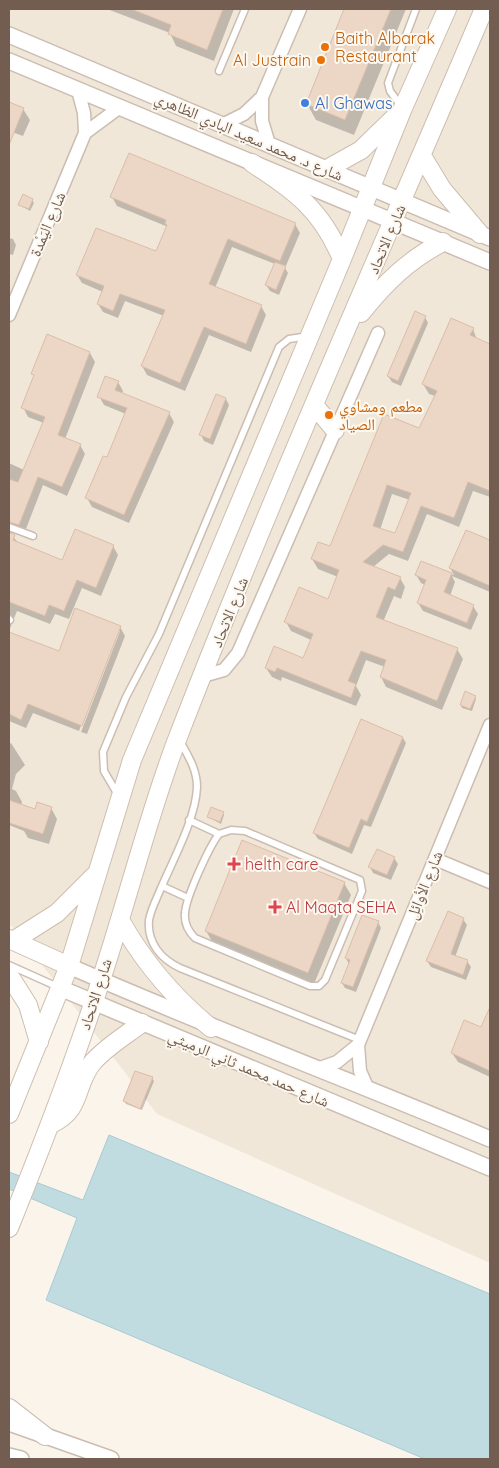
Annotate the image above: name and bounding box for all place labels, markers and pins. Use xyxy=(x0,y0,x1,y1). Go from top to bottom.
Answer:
place label: Baith Albarak Restaurant xyxy=(335,28,435,66)
marker: Baith Albarak Restaurant xyxy=(319,41,331,53)
place label: Al Justrain xyxy=(233,50,311,70)
marker: Al Justrain xyxy=(315,54,327,66)
place label: Al Ghawas xyxy=(315,93,393,113)
marker: Al Ghawas xyxy=(299,97,311,109)
place label: مطعم ومشاوي الصياد xyxy=(339,396,423,434)
marker: مطعم ومشاوي الصياد xyxy=(323,409,335,421)
place label: helth care xyxy=(245,854,318,874)
marker: helth care xyxy=(227,857,241,871)
place label: Al Maqta SEHA xyxy=(286,897,396,917)
marker: Al Maqta SEHA xyxy=(268,900,282,914)

